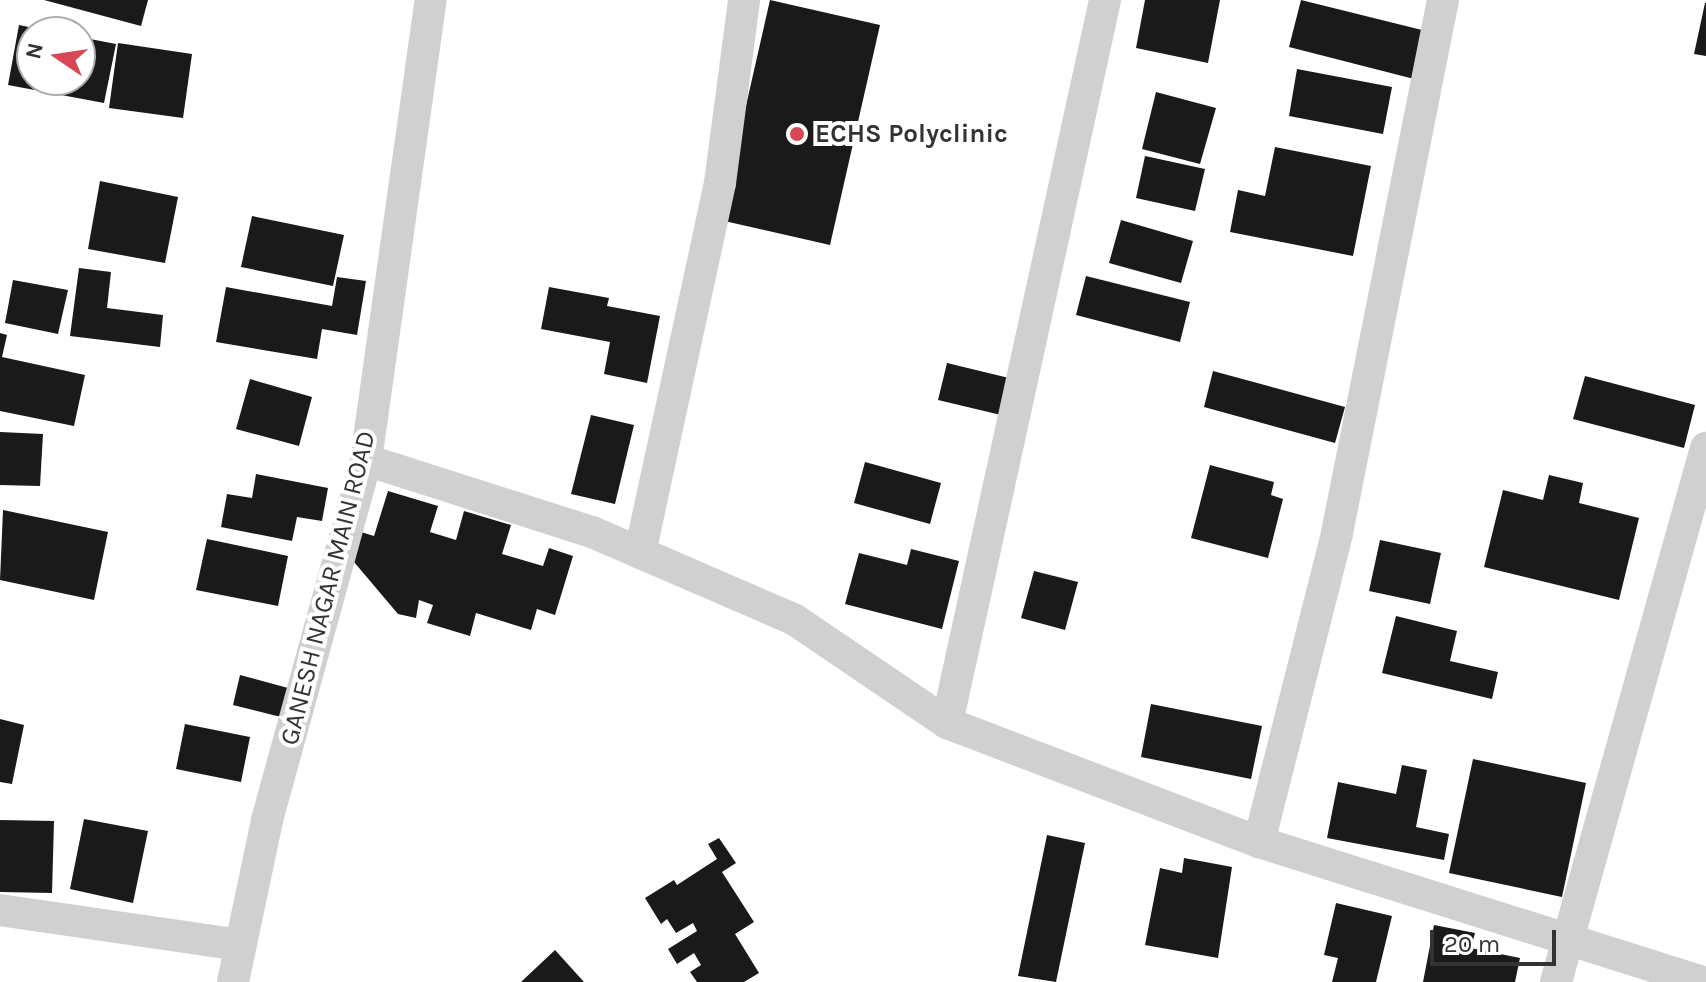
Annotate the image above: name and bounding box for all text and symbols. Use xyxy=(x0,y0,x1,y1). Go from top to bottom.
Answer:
north arrow xyxy=(16,16,96,96)
text: N xyxy=(20,40,49,62)
place label: ECHS Polyclinic xyxy=(815,118,1008,150)
marker: ECHS Polyclinic xyxy=(786,123,808,145)
street label: GANESH NAGAR MAIN ROAD xyxy=(274,428,382,748)
scale bar xyxy=(1434,914,1560,964)
text: 20 m xyxy=(1444,930,1500,958)

